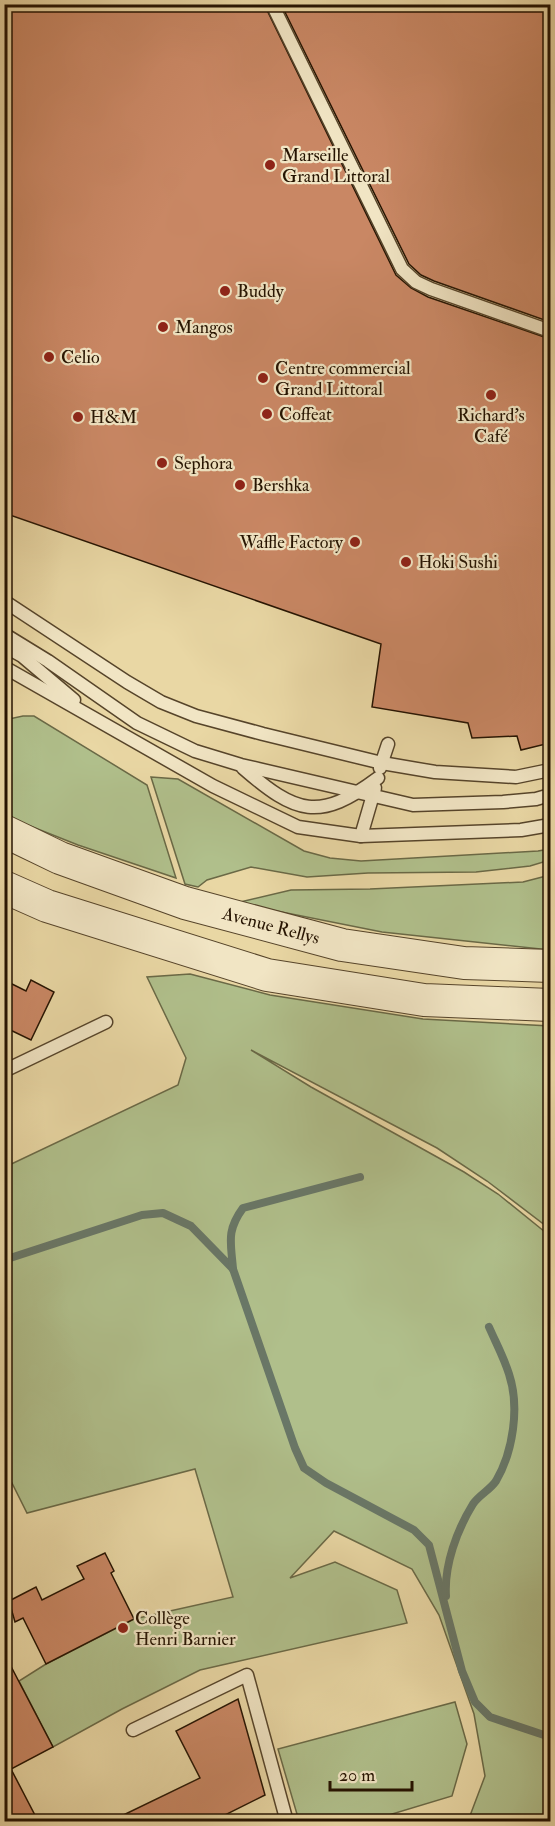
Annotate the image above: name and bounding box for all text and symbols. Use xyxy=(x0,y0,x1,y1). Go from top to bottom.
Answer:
place label: Marseille Grand Littoral xyxy=(282,144,390,188)
marker: Marseille Grand Littoral xyxy=(263,158,277,172)
place label: Buddy xyxy=(237,280,285,303)
marker: Buddy xyxy=(218,284,232,298)
place label: Mangos xyxy=(175,316,233,339)
marker: Mangos xyxy=(156,320,170,334)
place label: Celio xyxy=(61,346,100,369)
marker: Celio xyxy=(42,350,56,364)
place label: Centre commercial Grand Littoral xyxy=(275,357,411,401)
marker: Centre commercial Grand Littoral xyxy=(256,371,270,385)
marker: Richard's Café xyxy=(484,388,498,402)
place label: Coffeat xyxy=(279,403,332,426)
place label: Richard's Café xyxy=(457,404,525,448)
place label: H&M xyxy=(90,406,137,429)
marker: Coffeat xyxy=(260,407,274,421)
marker: H&M xyxy=(71,410,85,424)
place label: Sephora xyxy=(174,452,233,475)
marker: Sephora xyxy=(155,456,169,470)
place label: Bershka xyxy=(252,474,310,497)
marker: Bershka xyxy=(233,478,247,492)
place label: Waffle Factory xyxy=(239,531,344,554)
marker: Waffle Factory xyxy=(348,535,362,549)
place label: Hoki Sushi xyxy=(418,551,498,574)
marker: Hoki Sushi xyxy=(399,555,413,569)
street label: Avenue Rellys xyxy=(219,902,322,950)
place label: Collège Henri Barnier xyxy=(135,1607,236,1651)
marker: Collège Henri Barnier xyxy=(116,1621,130,1635)
scale bar xyxy=(330,1754,412,1792)
text: 20 m xyxy=(339,1764,375,1787)

